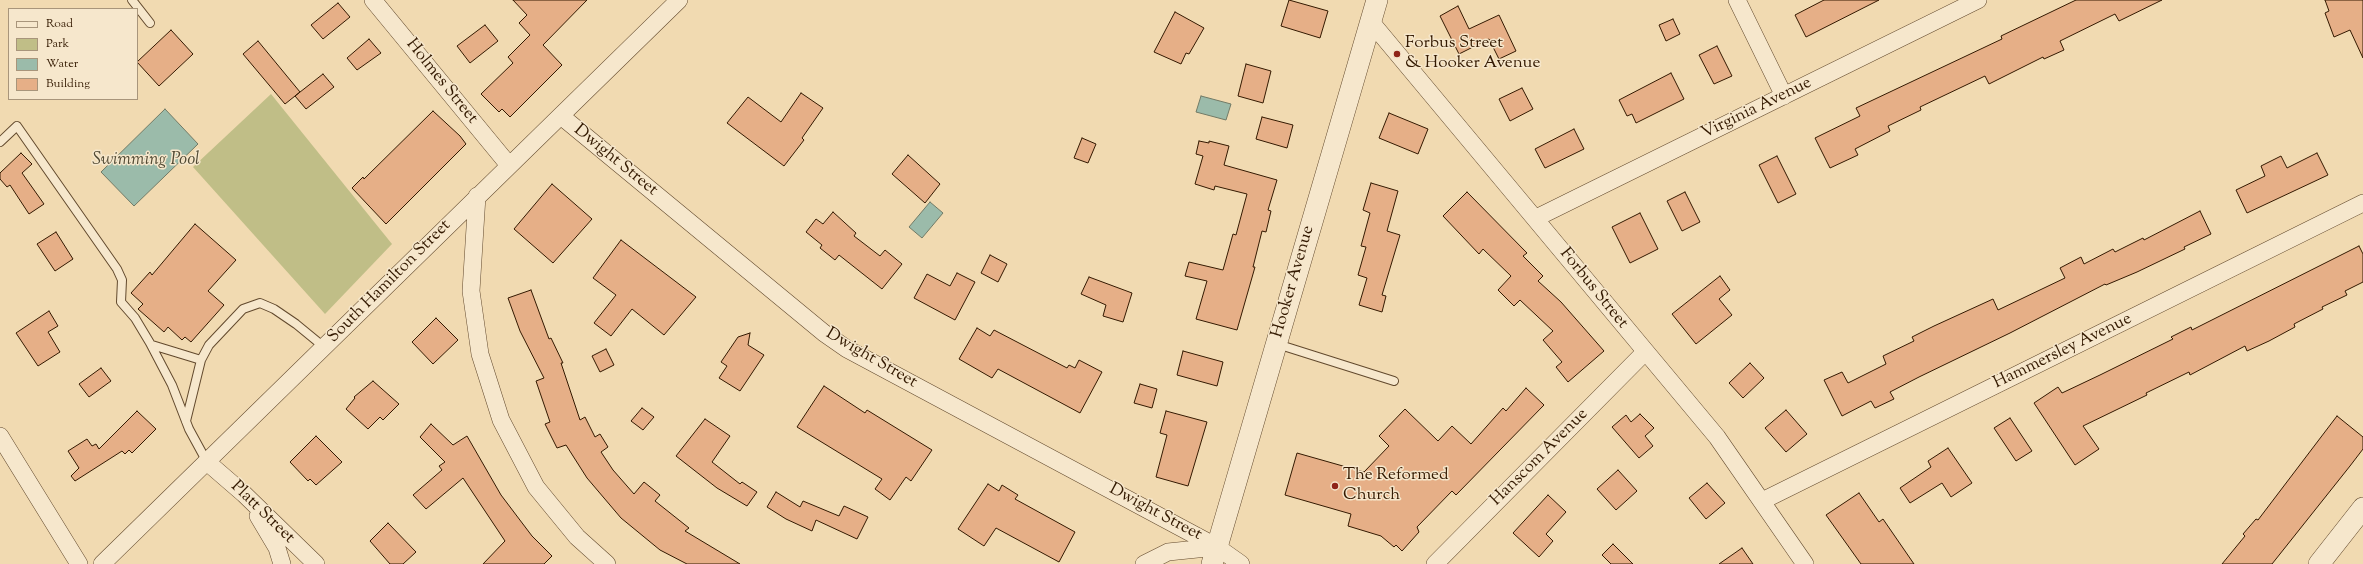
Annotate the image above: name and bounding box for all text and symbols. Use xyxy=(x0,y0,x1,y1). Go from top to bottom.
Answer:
legend xyxy=(8,8,138,100)
text: Road xyxy=(46,15,73,33)
place label: Forbus Street & Hooker Avenue xyxy=(1405,34,1540,74)
text: Park xyxy=(46,35,69,53)
street label: Holmes Street xyxy=(401,35,481,129)
marker: Forbus Street & Hooker Avenue xyxy=(1392,49,1402,59)
text: Water xyxy=(46,55,78,73)
street label: Virginia Avenue xyxy=(1699,74,1815,144)
text: Building xyxy=(46,75,90,93)
street label: Dwight Street xyxy=(569,121,661,201)
water label: Swimming Pool xyxy=(92,150,200,172)
street label: South Hamilton Street xyxy=(324,216,456,348)
street label: Hooker Avenue xyxy=(1268,224,1320,340)
street label: Forbus Street xyxy=(1554,245,1632,333)
street label: Hammersley Avenue xyxy=(1991,310,2135,394)
street label: Dwight Street xyxy=(822,325,920,393)
street label: Hanscom Avenue xyxy=(1487,405,1593,511)
place label: The Reformed Church xyxy=(1343,466,1449,506)
street label: Platt Street xyxy=(226,477,298,549)
street label: Dwight Street xyxy=(1105,480,1205,546)
marker: The Reformed Church xyxy=(1330,481,1340,491)

